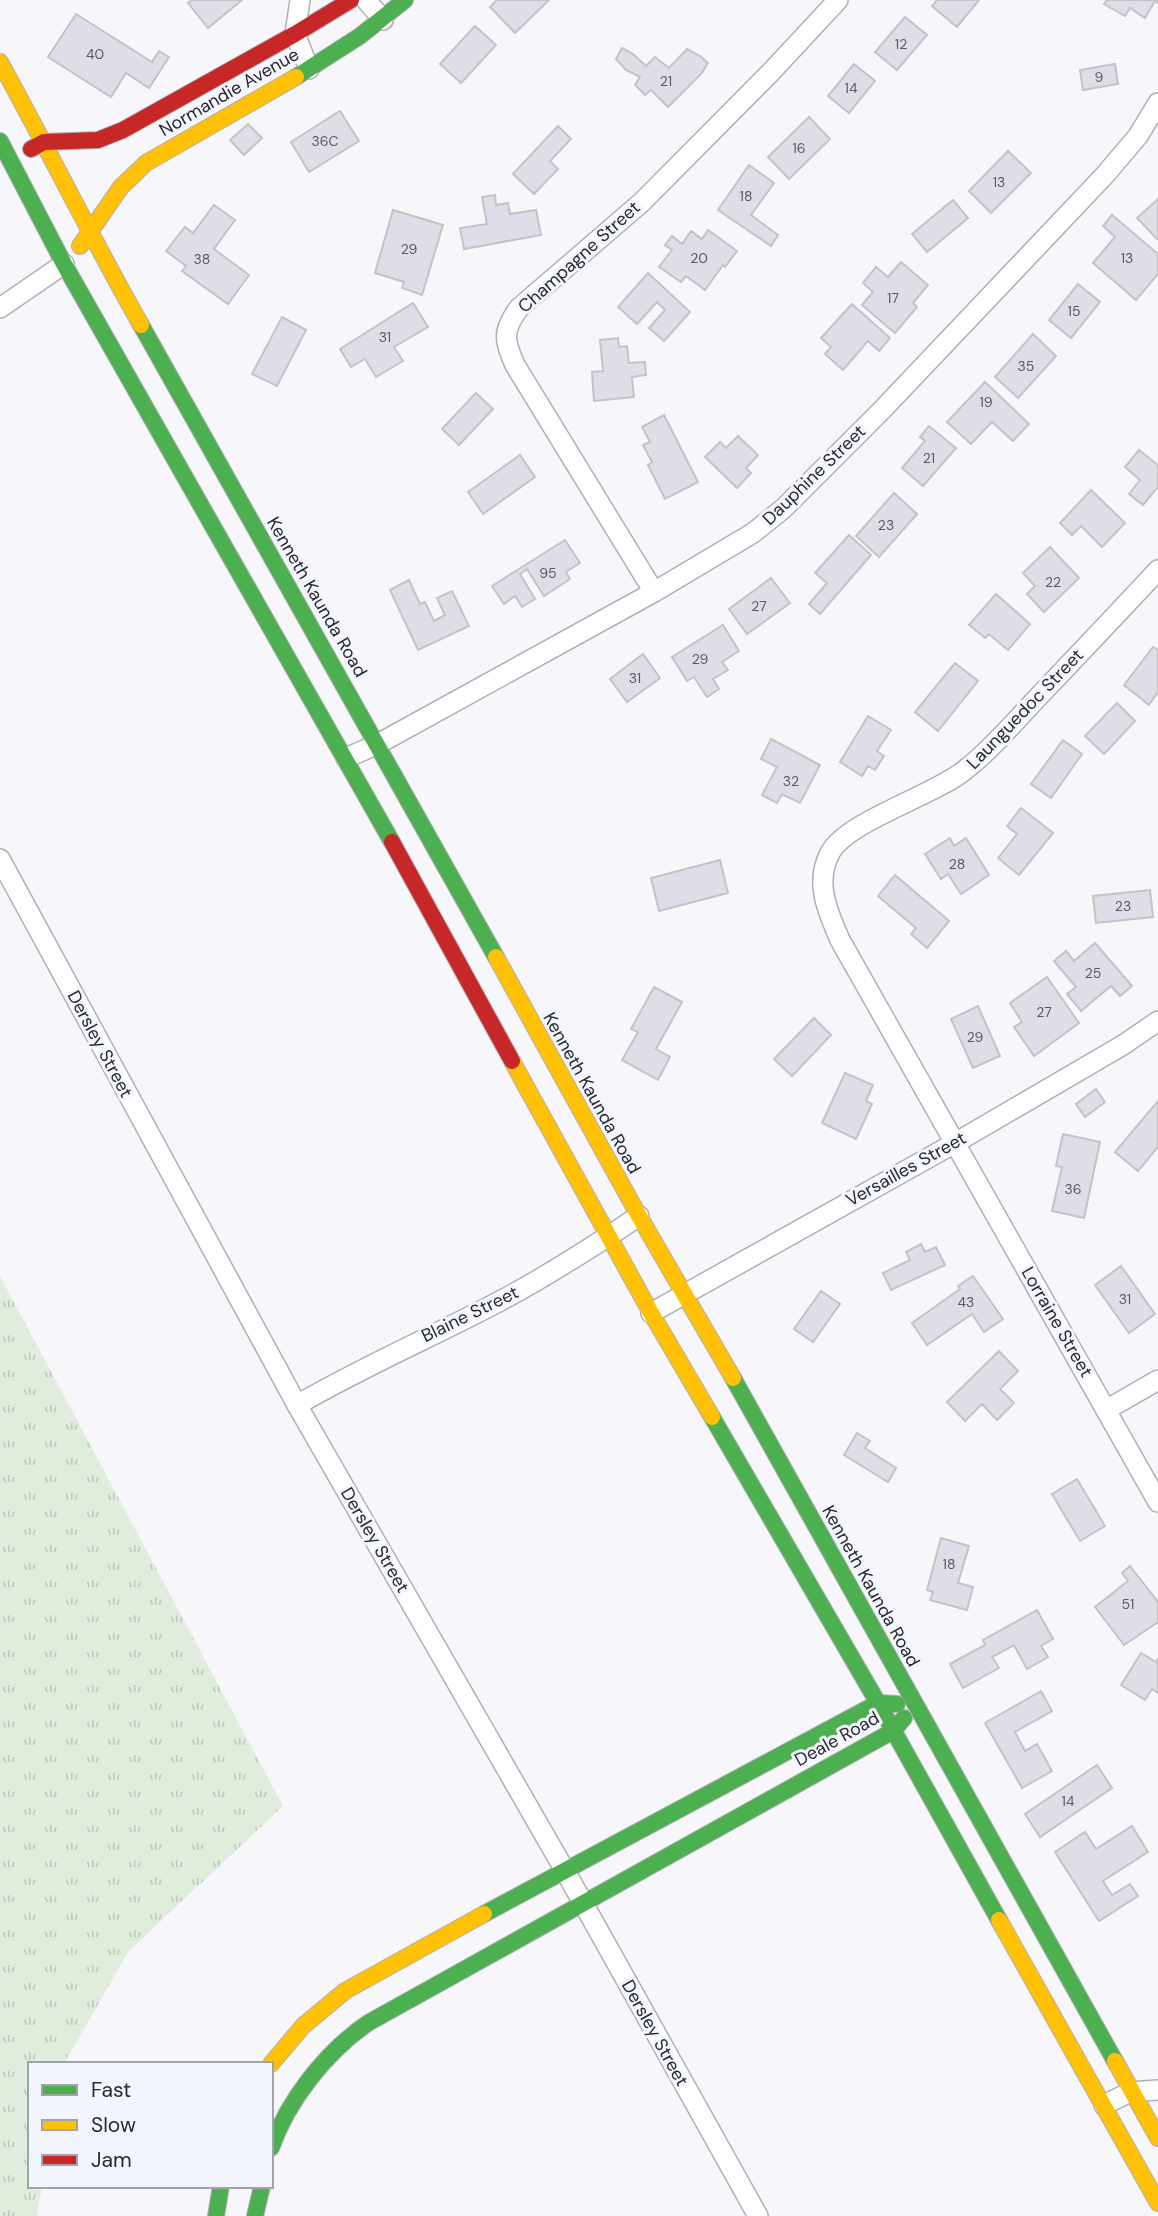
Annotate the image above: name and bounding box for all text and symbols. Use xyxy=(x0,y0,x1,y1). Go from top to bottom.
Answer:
house number: 12 xyxy=(895,35,907,53)
street label: Normandie Avenue xyxy=(155,42,303,142)
house number: 40 xyxy=(86,45,104,63)
house number: 9 xyxy=(1095,68,1104,86)
house number: 21 xyxy=(660,72,672,90)
house number: 14 xyxy=(845,79,858,97)
house number: 36C xyxy=(311,132,339,150)
house number: 16 xyxy=(792,139,806,157)
house number: 13 xyxy=(993,173,1005,191)
house number: 18 xyxy=(740,187,752,205)
street label: Champagne Street xyxy=(513,196,645,318)
house number: 29 xyxy=(401,240,418,258)
house number: 20 xyxy=(690,249,708,267)
house number: 13 xyxy=(1121,249,1133,267)
house number: 38 xyxy=(194,250,210,268)
house number: 17 xyxy=(887,289,899,307)
house number: 15 xyxy=(1068,302,1080,320)
house number: 31 xyxy=(379,328,391,346)
house number: 35 xyxy=(1018,357,1034,375)
house number: 19 xyxy=(979,393,993,411)
street label: Dauphine Street xyxy=(757,420,871,530)
house number: 21 xyxy=(923,449,935,467)
street label: Kenneth Kaunda Road xyxy=(261,513,373,681)
house number: 23 xyxy=(878,516,894,534)
house number: 95 xyxy=(539,564,557,582)
house number: 22 xyxy=(1045,573,1061,591)
house number: 27 xyxy=(751,597,767,615)
street label: Launguedoc Street xyxy=(961,644,1089,774)
house number: 29 xyxy=(692,650,709,668)
house number: 31 xyxy=(629,669,641,687)
house number: 32 xyxy=(783,772,799,790)
house number: 28 xyxy=(949,855,965,873)
house number: 23 xyxy=(1115,897,1131,915)
house number: 25 xyxy=(1085,964,1101,982)
street label: Dersley Street xyxy=(62,986,138,1102)
house number: 27 xyxy=(1036,1003,1052,1021)
street label: Kenneth Kaunda Road xyxy=(538,1008,646,1178)
house number: 29 xyxy=(967,1028,984,1046)
street label: Versailles Street xyxy=(842,1126,970,1212)
house number: 36 xyxy=(1064,1180,1082,1198)
street label: Lorraine Street xyxy=(1016,1262,1098,1382)
street label: Blaine Street xyxy=(417,1280,523,1348)
house number: 31 xyxy=(1119,1290,1131,1308)
house number: 43 xyxy=(958,1293,974,1311)
street label: Dersley Street xyxy=(335,1483,415,1597)
street label: Kenneth Kaunda Road xyxy=(817,1501,925,1671)
house number: 18 xyxy=(943,1555,955,1573)
house number: 51 xyxy=(1122,1595,1134,1613)
street label: Deale Road xyxy=(790,1706,884,1772)
house number: 14 xyxy=(1062,1792,1075,1810)
street label: Dersley Street xyxy=(616,1976,694,2090)
legend xyxy=(28,2062,273,2188)
text: Fast xyxy=(91,2076,131,2104)
text: Slow xyxy=(91,2111,136,2139)
text: Jam xyxy=(91,2146,132,2174)

